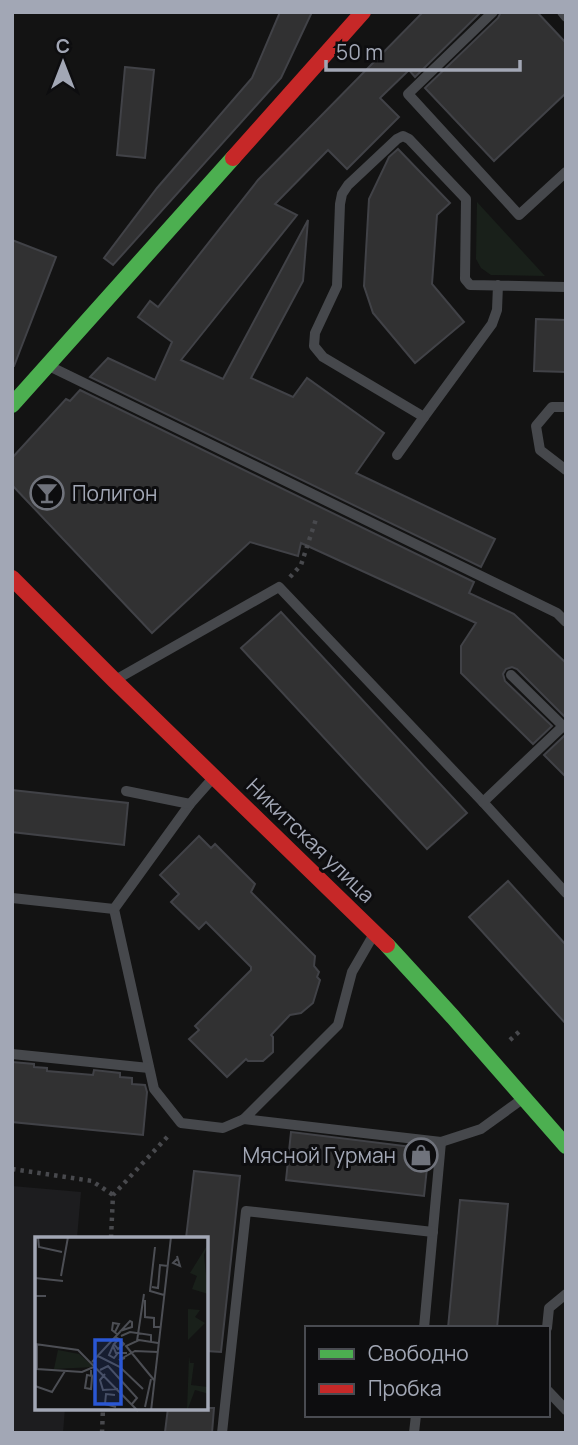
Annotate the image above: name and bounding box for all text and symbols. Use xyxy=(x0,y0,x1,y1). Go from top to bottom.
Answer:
north arrow xyxy=(28,28,98,98)
scale bar xyxy=(326,28,520,72)
text: С xyxy=(56,33,70,59)
text: 50 m xyxy=(336,38,383,66)
bar icon: Полигон xyxy=(28,474,66,512)
place label: Полигон xyxy=(72,479,157,507)
street label: Никитская улица xyxy=(241,772,381,908)
shop icon: Мясной Гурман xyxy=(402,1136,440,1174)
place label: Мясной Гурман xyxy=(242,1141,396,1169)
inset map xyxy=(35,1237,208,1410)
legend xyxy=(305,1326,550,1417)
text: Свободно xyxy=(368,1339,469,1367)
text: Пробка xyxy=(368,1374,442,1402)

